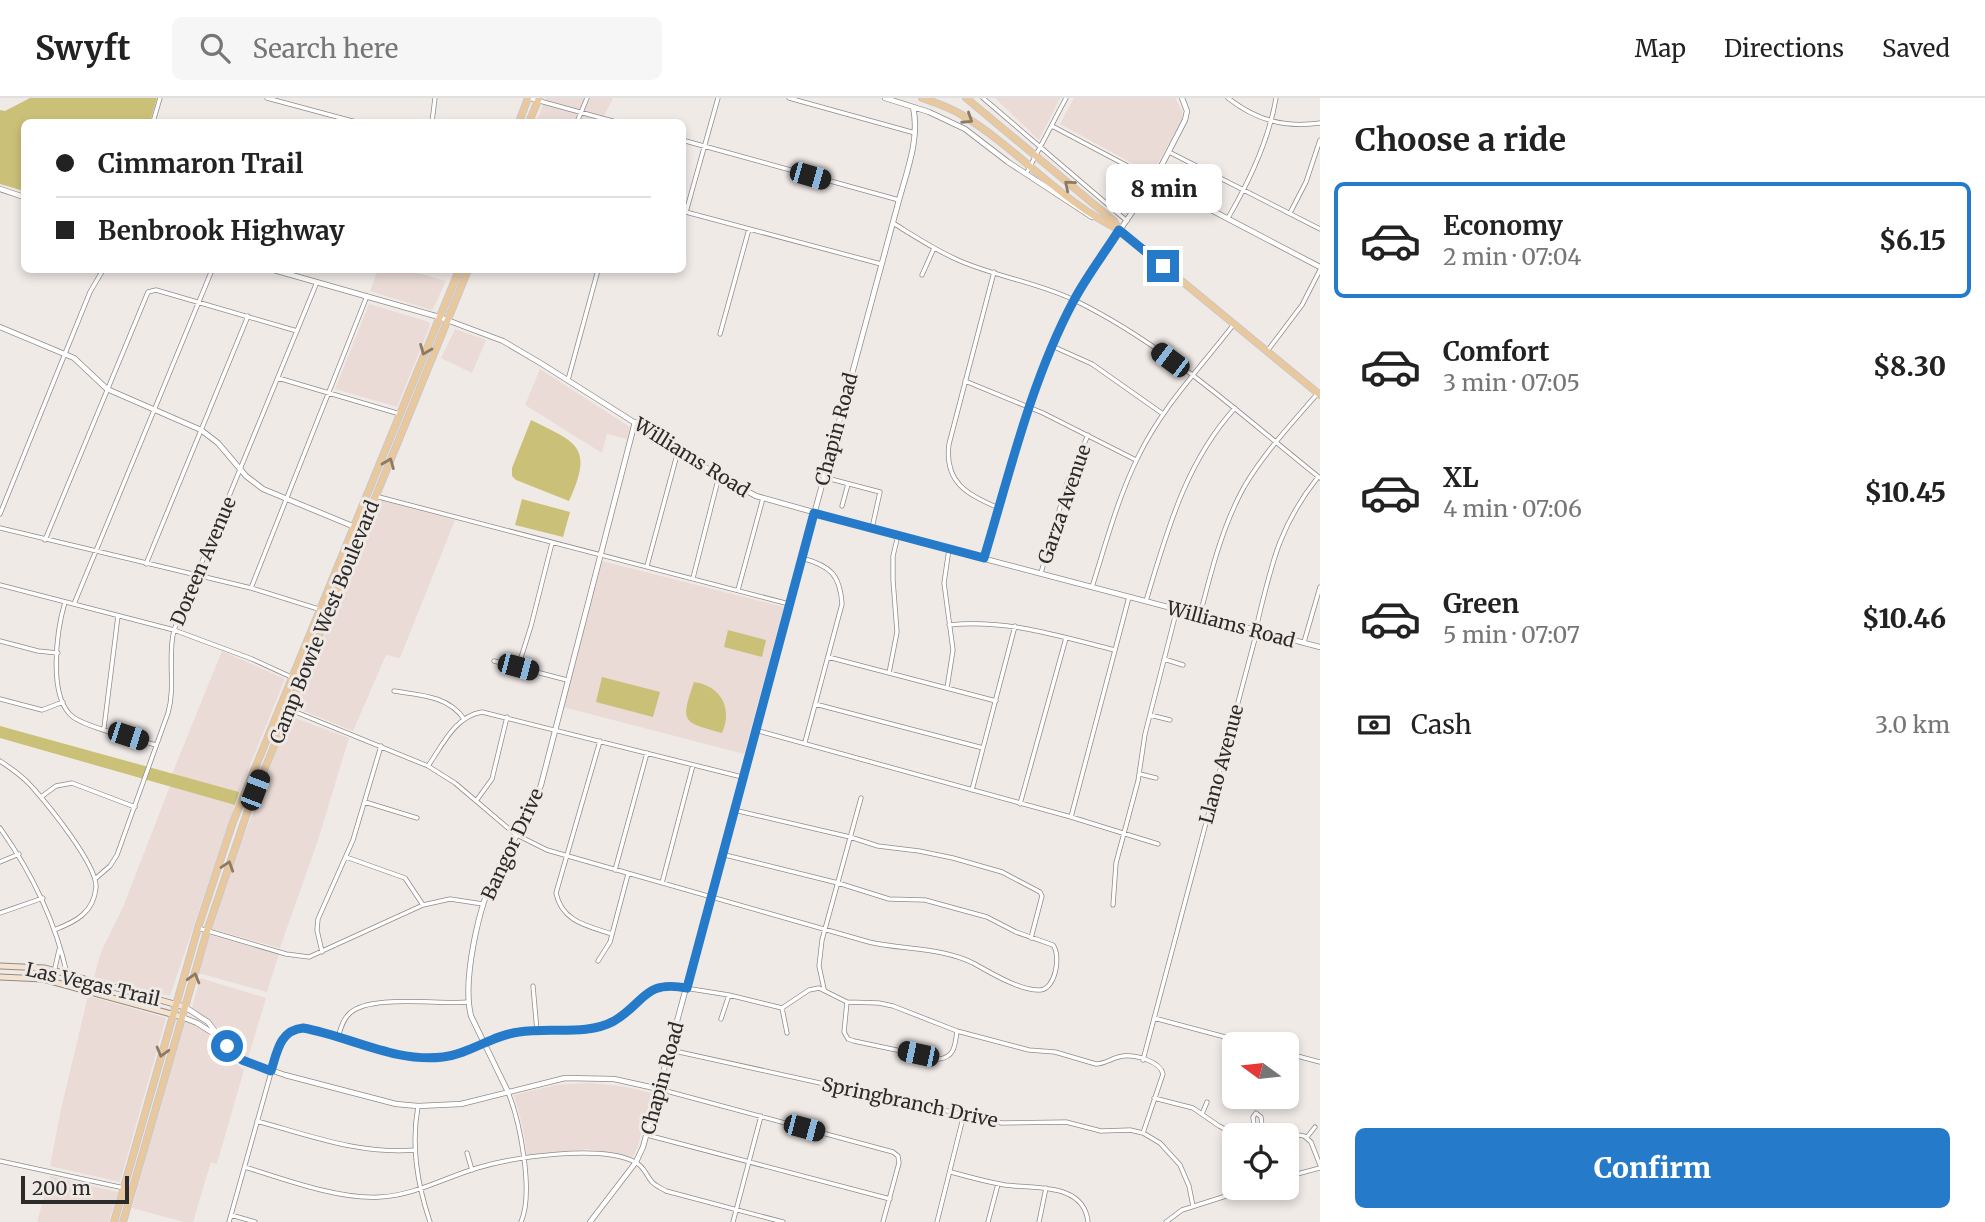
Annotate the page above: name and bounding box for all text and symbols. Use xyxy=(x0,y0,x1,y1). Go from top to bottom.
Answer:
search box xyxy=(172,17,662,80)
text: Swyft xyxy=(35,28,130,69)
icon: search xyxy=(196,29,234,67)
text: Search here xyxy=(252,32,398,65)
text: Map xyxy=(1635,33,1686,64)
text: Directions xyxy=(1724,33,1844,64)
text: Saved xyxy=(1882,33,1950,64)
one-way arrow xyxy=(960,110,973,123)
text: Choose a ride xyxy=(1355,120,1566,160)
text: Cimmaron Trail xyxy=(98,147,303,180)
car xyxy=(787,160,834,192)
callout: 8 min xyxy=(1105,164,1221,214)
text: 8 min xyxy=(1131,174,1197,203)
one-way arrow xyxy=(1065,180,1077,193)
icon: car xyxy=(1359,209,1422,272)
text: Economy xyxy=(1443,209,1563,242)
text: Benbrook Highway xyxy=(98,214,345,247)
text: $6.15 xyxy=(1879,224,1946,257)
text: 2 min · 07:04 xyxy=(1443,242,1582,271)
route end xyxy=(1147,250,1179,282)
icon: car xyxy=(1359,335,1422,398)
text: Comfort xyxy=(1443,335,1549,368)
car xyxy=(1147,339,1194,381)
one-way arrow xyxy=(420,343,434,355)
text: $8.30 xyxy=(1873,350,1946,383)
text: 3 min · 07:05 xyxy=(1443,368,1580,397)
street label: Chapin Road xyxy=(809,370,863,488)
street label: Williams Road xyxy=(629,411,754,502)
street label: Garza Avenue xyxy=(1032,441,1096,567)
one-way arrow xyxy=(381,457,395,470)
icon: car xyxy=(1359,461,1422,524)
text: XL xyxy=(1443,461,1479,494)
text: $10.45 xyxy=(1865,476,1946,509)
street label: Doreen Avenue xyxy=(165,493,241,629)
text: 4 min · 07:06 xyxy=(1443,494,1582,523)
street label: Camp Bowie West Boulevard xyxy=(264,497,384,747)
icon: car xyxy=(1359,587,1422,650)
text: Green xyxy=(1443,587,1519,620)
street label: Williams Road xyxy=(1163,595,1298,653)
text: $10.46 xyxy=(1862,602,1946,635)
text: 5 min · 07:07 xyxy=(1443,620,1580,649)
car xyxy=(495,651,542,683)
street label: Llano Avenue xyxy=(1194,702,1248,826)
icon: cash xyxy=(1355,706,1393,744)
text: Cash xyxy=(1411,708,1472,741)
text: 3.0 km xyxy=(1875,710,1950,739)
car xyxy=(105,720,152,752)
car xyxy=(238,767,273,813)
street label: Bangor Drive xyxy=(476,784,548,904)
one-way arrow xyxy=(220,860,234,873)
street label: Las Vegas Trail xyxy=(23,957,163,1011)
one-way arrow xyxy=(185,972,200,984)
street label: Chapin Road xyxy=(635,1019,689,1137)
route start xyxy=(211,1030,243,1062)
north arrow xyxy=(1222,1032,1298,1110)
map controls xyxy=(1222,1032,1299,1200)
car xyxy=(896,1039,941,1069)
one-way arrow xyxy=(156,1046,171,1058)
street label: Springbranch Drive xyxy=(820,1072,1000,1132)
car xyxy=(781,1112,828,1144)
button: locate xyxy=(1222,1123,1299,1200)
button: Confirm xyxy=(1355,1128,1950,1208)
scale bar xyxy=(21,1173,130,1205)
text: 200 m xyxy=(32,1176,91,1200)

